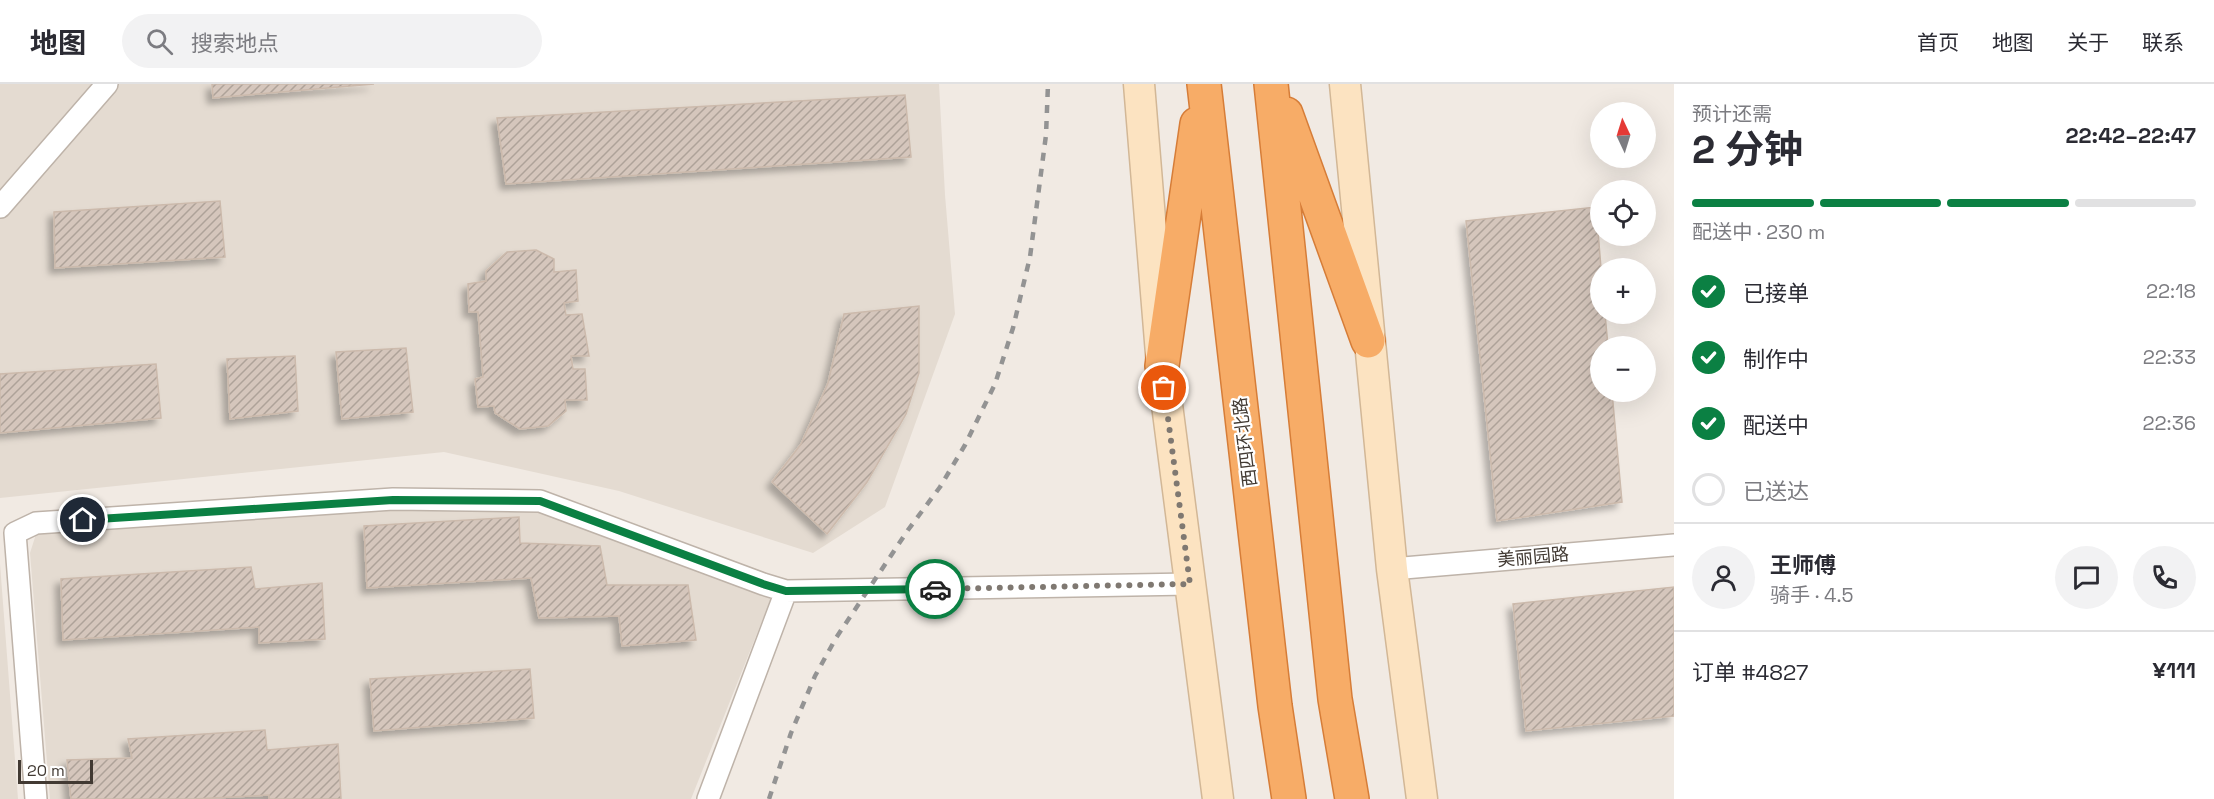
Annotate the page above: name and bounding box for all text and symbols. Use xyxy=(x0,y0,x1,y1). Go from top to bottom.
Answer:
search box xyxy=(122,14,542,68)
text: 地图 xyxy=(30,25,86,61)
icon: search xyxy=(143,25,176,58)
text: 搜索地点 xyxy=(191,29,279,57)
text: 首页 xyxy=(1917,29,1959,56)
text: 地图 xyxy=(1992,29,2034,56)
text: 关于 xyxy=(2067,29,2109,56)
text: 联系 xyxy=(2142,29,2184,56)
text: 预计还需 xyxy=(1692,101,1772,127)
north arrow xyxy=(1590,102,1656,168)
map controls xyxy=(1590,102,1656,402)
text: 22:42–22:47 xyxy=(2065,121,2196,149)
text: 2 分钟 xyxy=(1692,125,1803,174)
button: locate xyxy=(1590,180,1656,246)
text: 配送中 · 230 m xyxy=(1692,219,1825,245)
button: + xyxy=(1590,258,1656,324)
icon: check xyxy=(1692,275,1725,308)
text: 22:18 xyxy=(2146,278,2196,304)
text: 已接单 xyxy=(1743,279,1809,307)
button: − xyxy=(1590,336,1656,402)
icon: check xyxy=(1692,341,1725,374)
text: 22:33 xyxy=(2143,344,2196,370)
text: 制作中 xyxy=(1743,345,1809,373)
pin xyxy=(1138,362,1189,413)
icon: bag xyxy=(1147,371,1180,404)
street label: 西四环北路 xyxy=(1228,396,1261,488)
icon: check xyxy=(1692,407,1725,440)
text: 22:36 xyxy=(2143,410,2196,436)
text: 配送中 xyxy=(1743,411,1809,439)
text: 已送达 xyxy=(1743,477,1809,505)
pin xyxy=(57,494,108,545)
icon: home xyxy=(66,503,99,536)
street label: 美丽园路 xyxy=(1496,542,1570,571)
button: person xyxy=(1692,546,1755,609)
button: chat xyxy=(2055,546,2118,609)
button: phone xyxy=(2133,546,2196,609)
text: 王师傅 xyxy=(1770,551,1836,579)
courier xyxy=(905,559,965,619)
icon: car xyxy=(919,573,952,606)
text: 骑手 · 4.5 xyxy=(1770,582,1854,608)
text: ¥111 xyxy=(2153,656,2196,684)
text: 订单 #4827 xyxy=(1692,658,1808,686)
scale bar xyxy=(18,757,93,784)
text: 20 m xyxy=(27,760,65,781)

